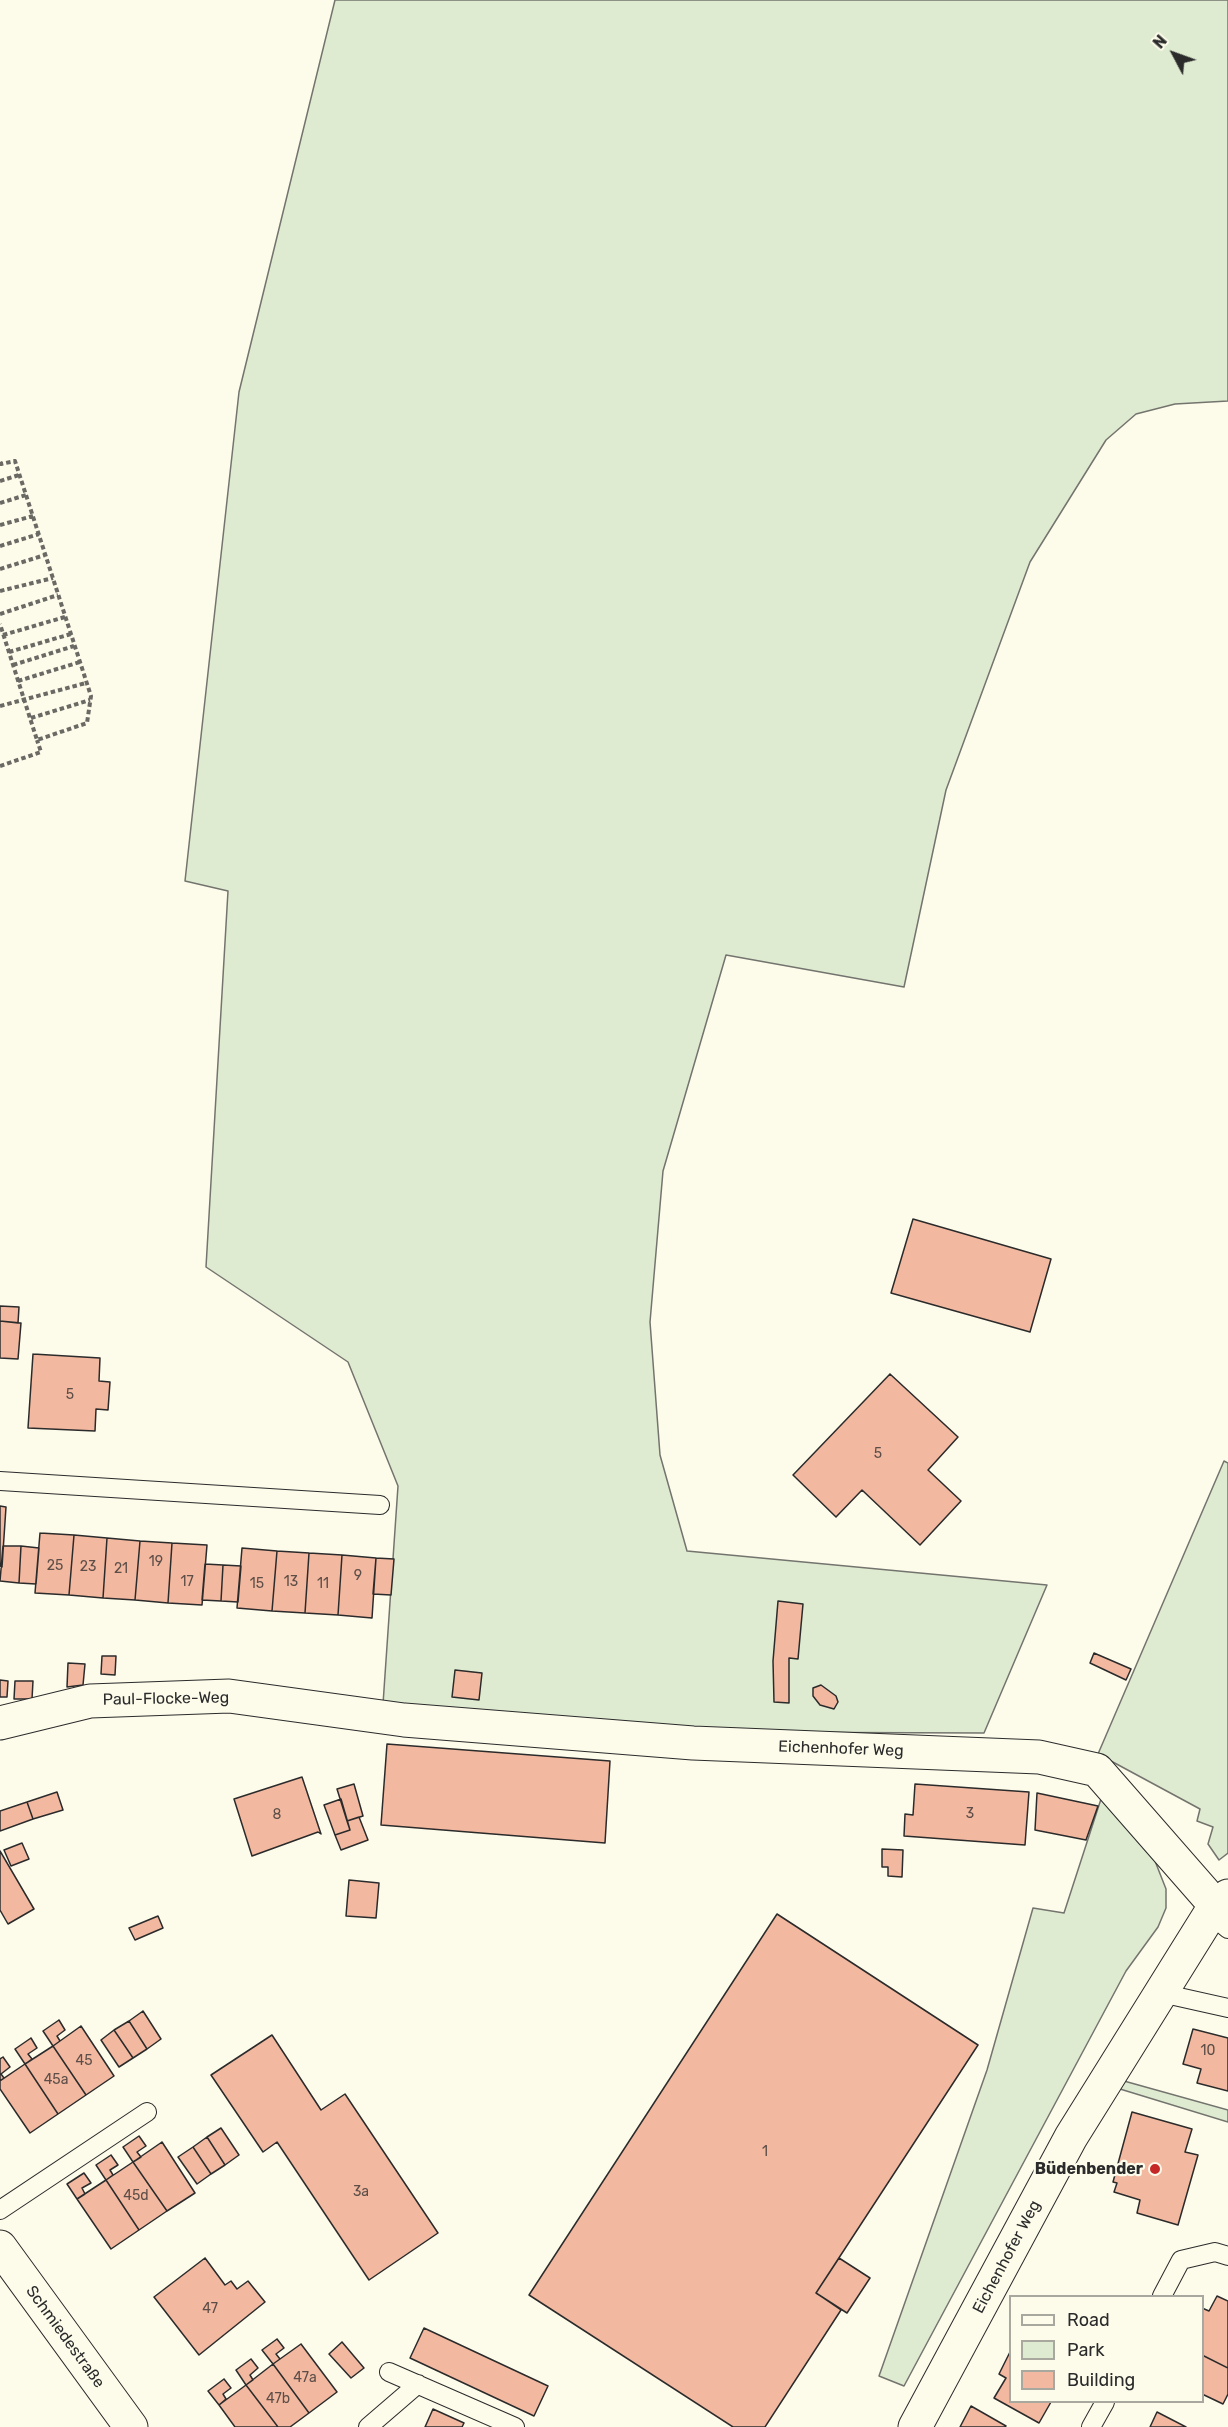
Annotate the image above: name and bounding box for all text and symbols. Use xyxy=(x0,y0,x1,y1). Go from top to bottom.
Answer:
north arrow xyxy=(1144,24,1204,84)
text: N xyxy=(1149,31,1171,52)
house number: 5 xyxy=(66,1387,74,1403)
house number: 5 xyxy=(874,1446,882,1462)
house number: 19 xyxy=(149,1554,163,1570)
house number: 25 xyxy=(47,1558,63,1574)
house number: 23 xyxy=(80,1559,96,1575)
house number: 21 xyxy=(114,1561,128,1577)
house number: 9 xyxy=(354,1568,362,1584)
house number: 17 xyxy=(180,1574,194,1590)
house number: 13 xyxy=(284,1574,298,1590)
house number: 15 xyxy=(250,1576,264,1592)
house number: 11 xyxy=(317,1576,329,1592)
street label: Paul-Flocke-Weg xyxy=(103,1688,229,1710)
street label: Eichenhofer Weg xyxy=(778,1737,904,1761)
house number: 3 xyxy=(966,1806,974,1822)
house number: 8 xyxy=(273,1807,281,1823)
house number: 10 xyxy=(1201,2043,1215,2059)
house number: 45 xyxy=(75,2053,93,2069)
house number: 45a xyxy=(44,2072,68,2088)
house number: 1 xyxy=(762,2144,768,2160)
place label: Büdenbender xyxy=(1035,2159,1143,2179)
marker: Büdenbender xyxy=(1148,2162,1162,2176)
house number: 3a xyxy=(353,2184,369,2200)
house number: 45d xyxy=(123,2188,149,2204)
street label: Eichenhofer Weg xyxy=(969,2197,1045,2317)
street label: Schmiedestraße xyxy=(21,2282,109,2392)
legend xyxy=(1009,2295,1204,2403)
house number: 47 xyxy=(202,2301,218,2317)
text: Road xyxy=(1067,2309,1110,2331)
text: Park xyxy=(1067,2339,1104,2361)
text: Building xyxy=(1067,2369,1135,2391)
house number: 47a xyxy=(293,2370,317,2386)
house number: 47b xyxy=(266,2391,290,2407)

